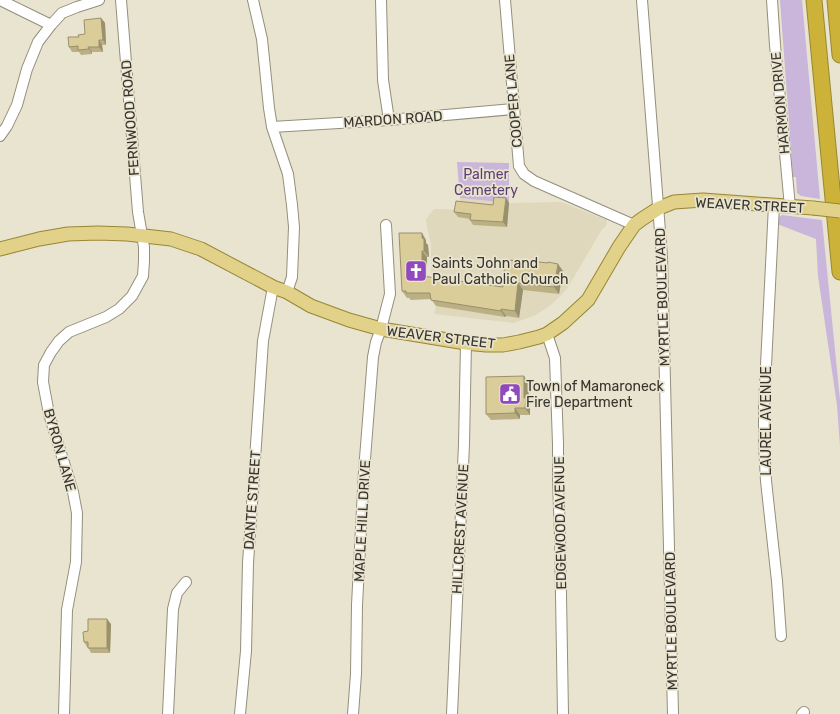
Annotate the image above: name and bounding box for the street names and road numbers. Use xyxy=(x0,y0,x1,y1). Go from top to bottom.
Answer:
street label: HARMON DRIVE xyxy=(768,51,793,155)
street label: COOPER LANE xyxy=(501,53,526,148)
street label: FERNWOOD ROAD xyxy=(118,59,143,177)
street label: MARDON ROAD xyxy=(343,108,443,131)
street label: WEAVER STREET xyxy=(695,194,805,217)
street label: MYRTLE BOULEVARD xyxy=(652,227,673,367)
street label: WEAVER STREET xyxy=(386,322,496,353)
street label: LAUREL AVENUE xyxy=(758,366,775,476)
street label: BYRON LANE xyxy=(40,407,79,494)
street label: DANTE STREET xyxy=(241,450,264,550)
street label: EDGEWOOD AVENUE xyxy=(551,456,570,590)
street label: MAPLE HILL DRIVE xyxy=(351,460,374,583)
street label: HILLCREST AVENUE xyxy=(449,464,472,594)
street label: MYRTLE BOULEVARD xyxy=(662,551,681,690)

